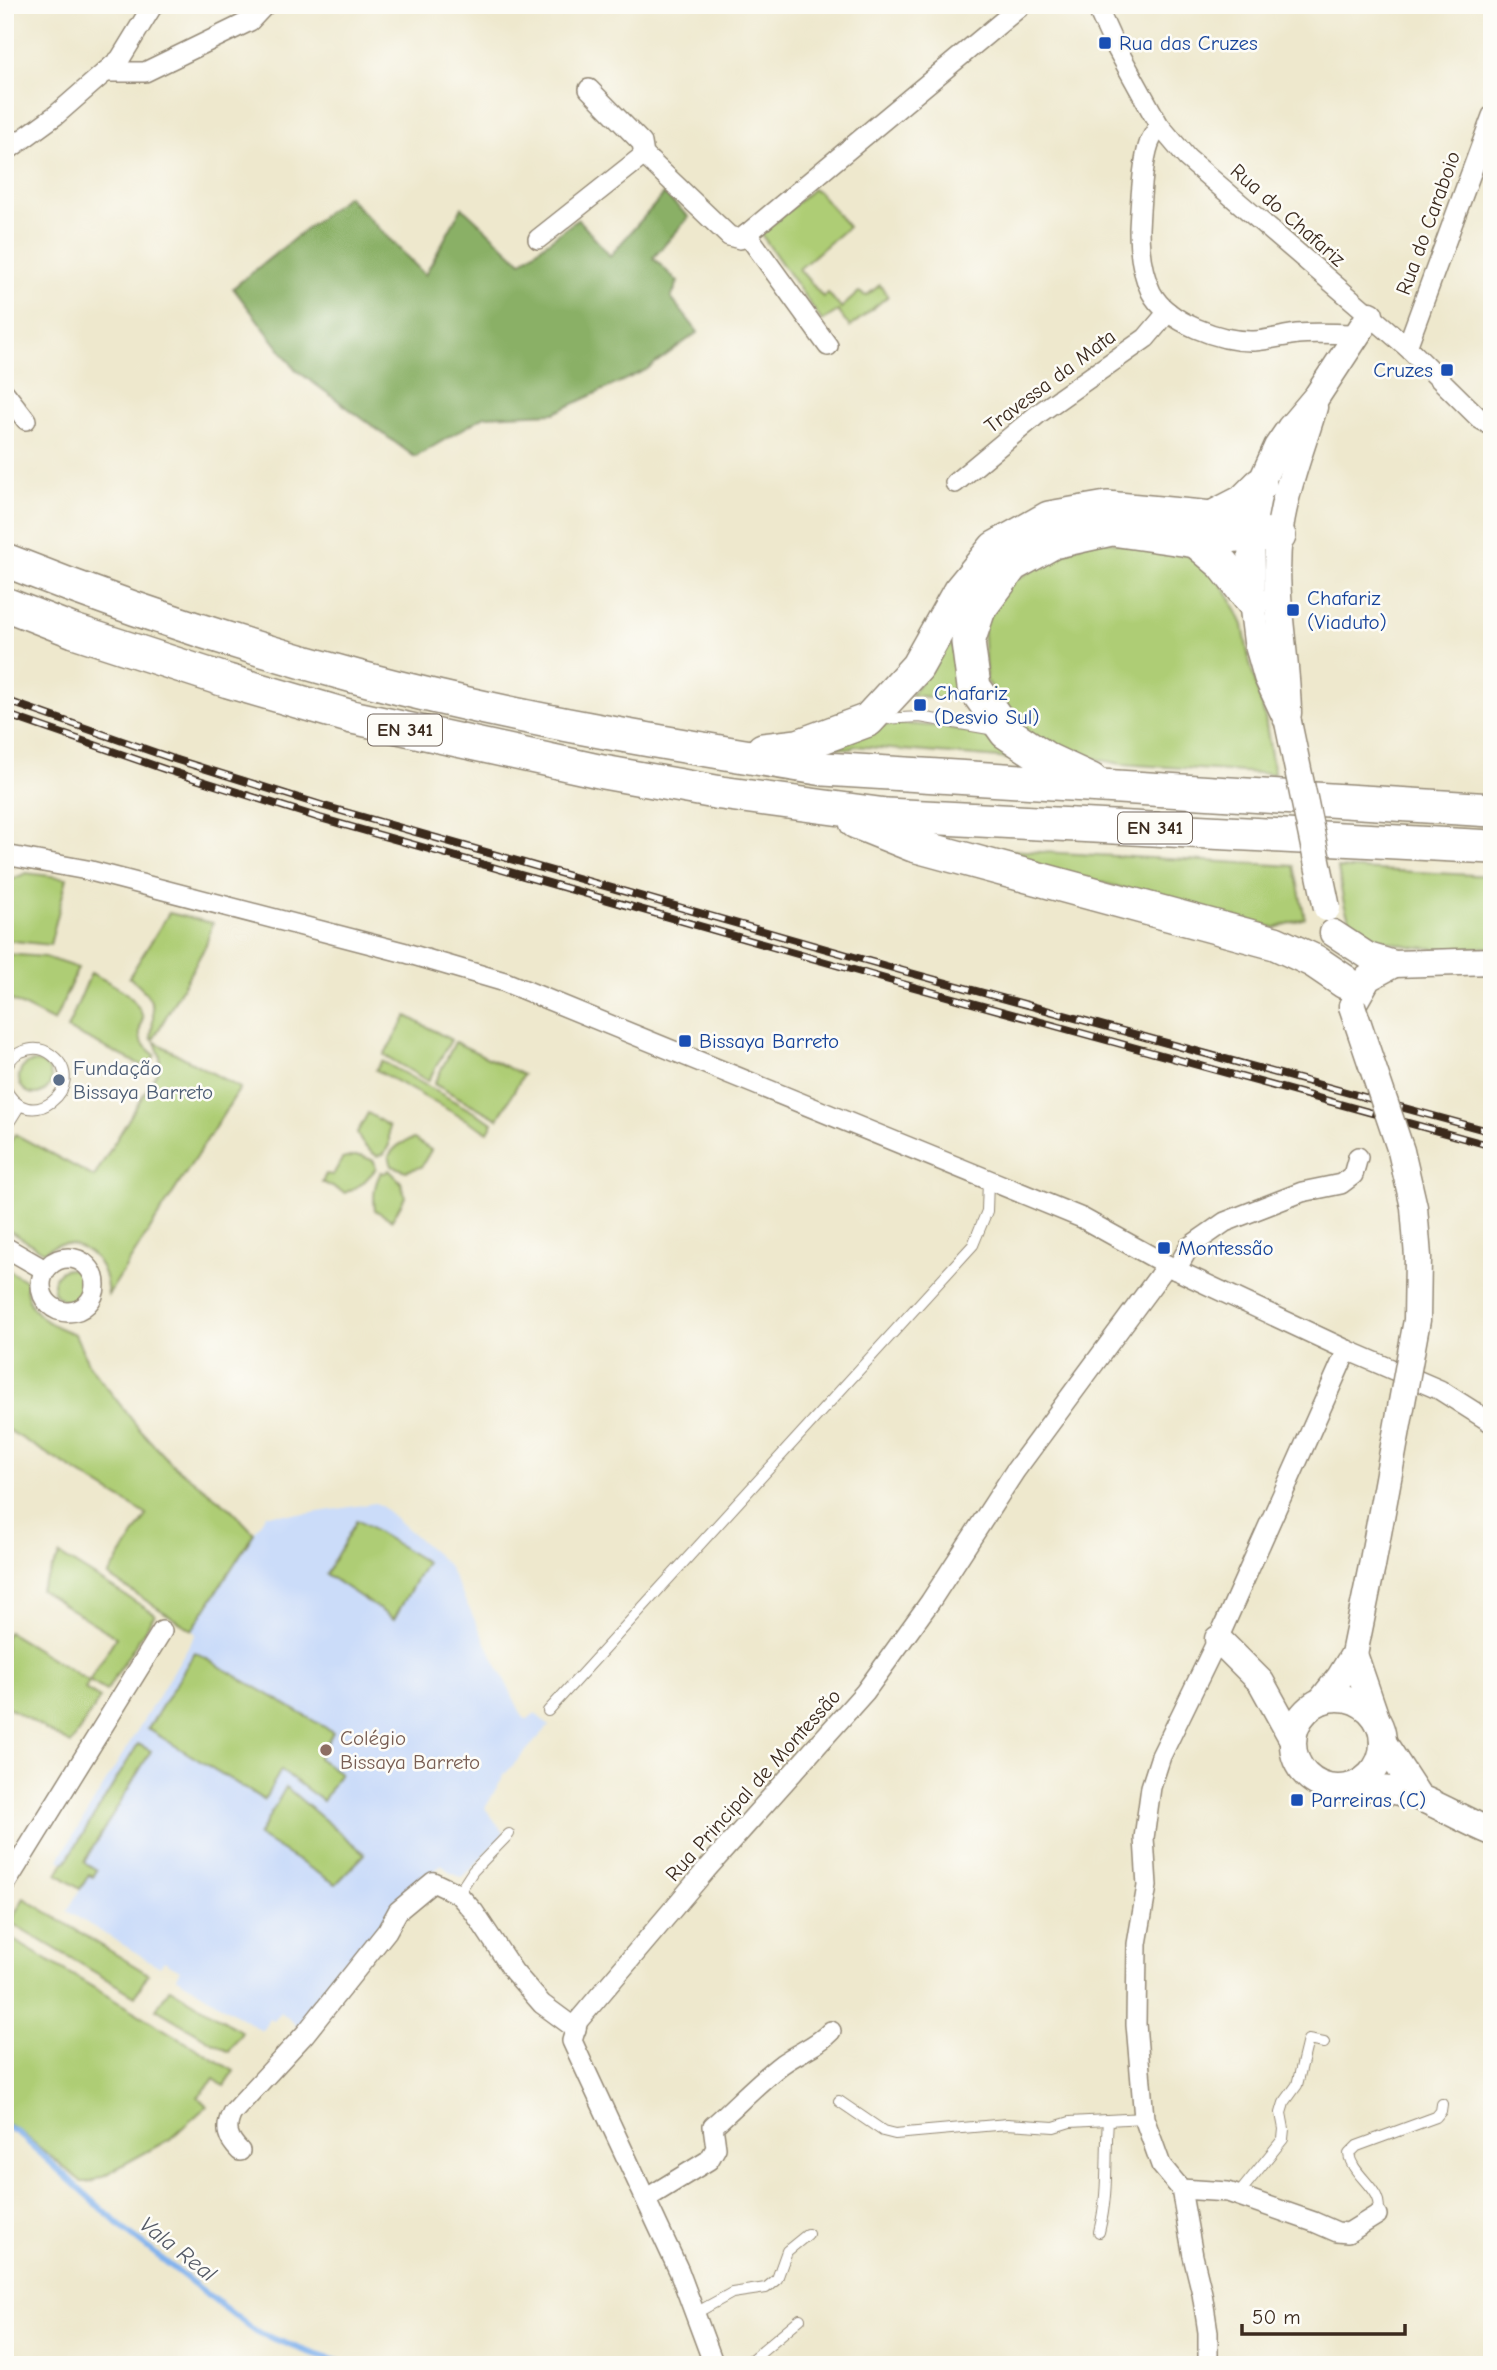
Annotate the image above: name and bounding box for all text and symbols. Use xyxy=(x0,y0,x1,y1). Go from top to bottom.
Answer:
place label: Rua das Cruzes xyxy=(1119,31,1258,55)
marker: Rua das Cruzes xyxy=(1097,35,1113,51)
street label: Rua do Caraboio xyxy=(1391,148,1465,298)
street label: Rua do Chafariz xyxy=(1226,159,1350,271)
street label: Travessa da Mata xyxy=(980,324,1120,438)
place label: Cruzes xyxy=(1373,358,1433,382)
marker: Cruzes xyxy=(1439,362,1455,378)
place label: Chafariz (Viaduto) xyxy=(1307,586,1387,634)
marker: Chafariz (Viaduto) xyxy=(1285,602,1301,618)
place label: Chafariz (Desvio Sul) xyxy=(934,681,1040,729)
marker: Chafariz (Desvio Sul) xyxy=(912,697,928,713)
road number: EN 341 xyxy=(368,715,442,746)
road number: EN 341 xyxy=(1118,813,1192,844)
place label: Bissaya Barreto xyxy=(699,1029,839,1053)
marker: Bissaya Barreto xyxy=(677,1033,693,1049)
place label: Fundação Bissaya Barreto xyxy=(73,1056,213,1104)
marker: Fundação Bissaya Barreto xyxy=(51,1072,67,1088)
place label: Montessão xyxy=(1178,1236,1274,1260)
marker: Montessão xyxy=(1156,1240,1172,1256)
street label: Rua Principal de Montessão xyxy=(660,1684,846,1886)
place label: Colégio Bissaya Barreto xyxy=(340,1726,480,1774)
marker: Colégio Bissaya Barreto xyxy=(318,1742,334,1758)
place label: Parreiras (C) xyxy=(1311,1788,1426,1812)
marker: Parreiras (C) xyxy=(1289,1792,1305,1808)
water label: Vala Real xyxy=(134,2211,222,2288)
scale bar xyxy=(1242,2293,1404,2337)
text: 50 m xyxy=(1252,2305,1301,2329)

